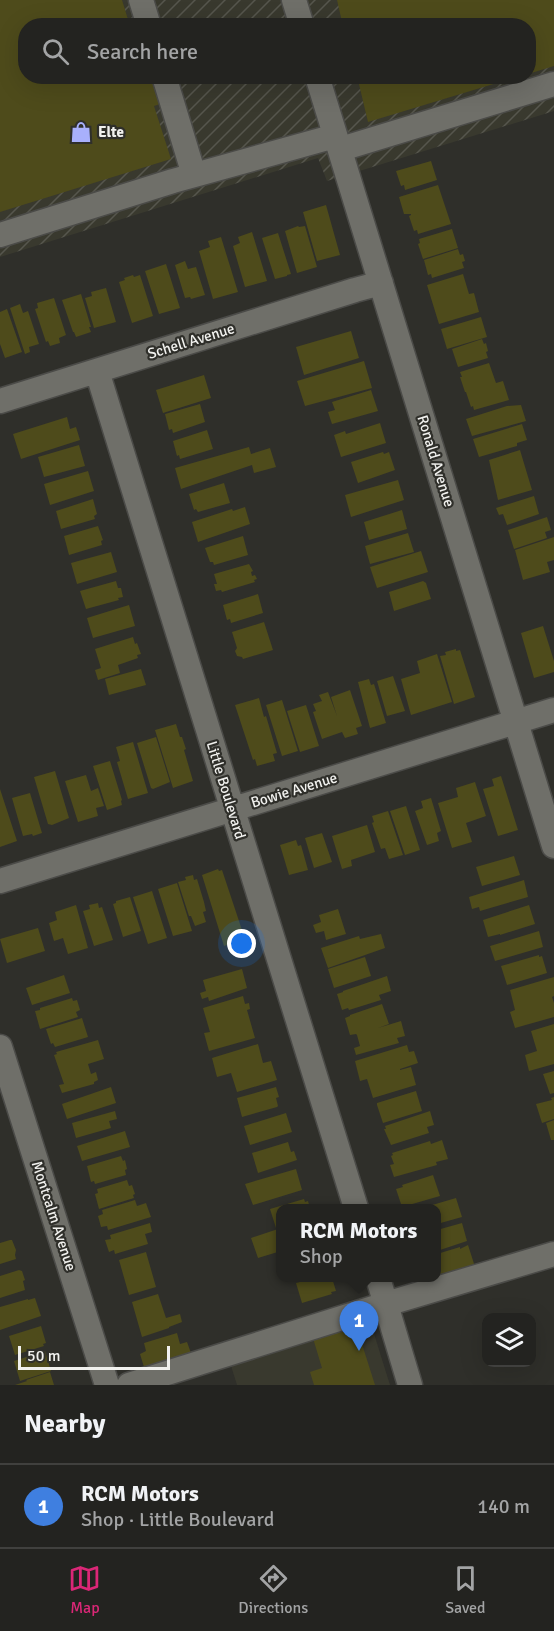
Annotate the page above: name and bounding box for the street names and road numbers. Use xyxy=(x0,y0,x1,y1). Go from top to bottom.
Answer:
street label: Schell Avenue xyxy=(145,319,237,363)
street label: Ronald Avenue xyxy=(414,413,458,509)
street label: Little Boulevard xyxy=(203,739,249,841)
street label: Bowie Avenue xyxy=(249,768,339,812)
street label: Montcalm Avenue xyxy=(28,1159,80,1273)

